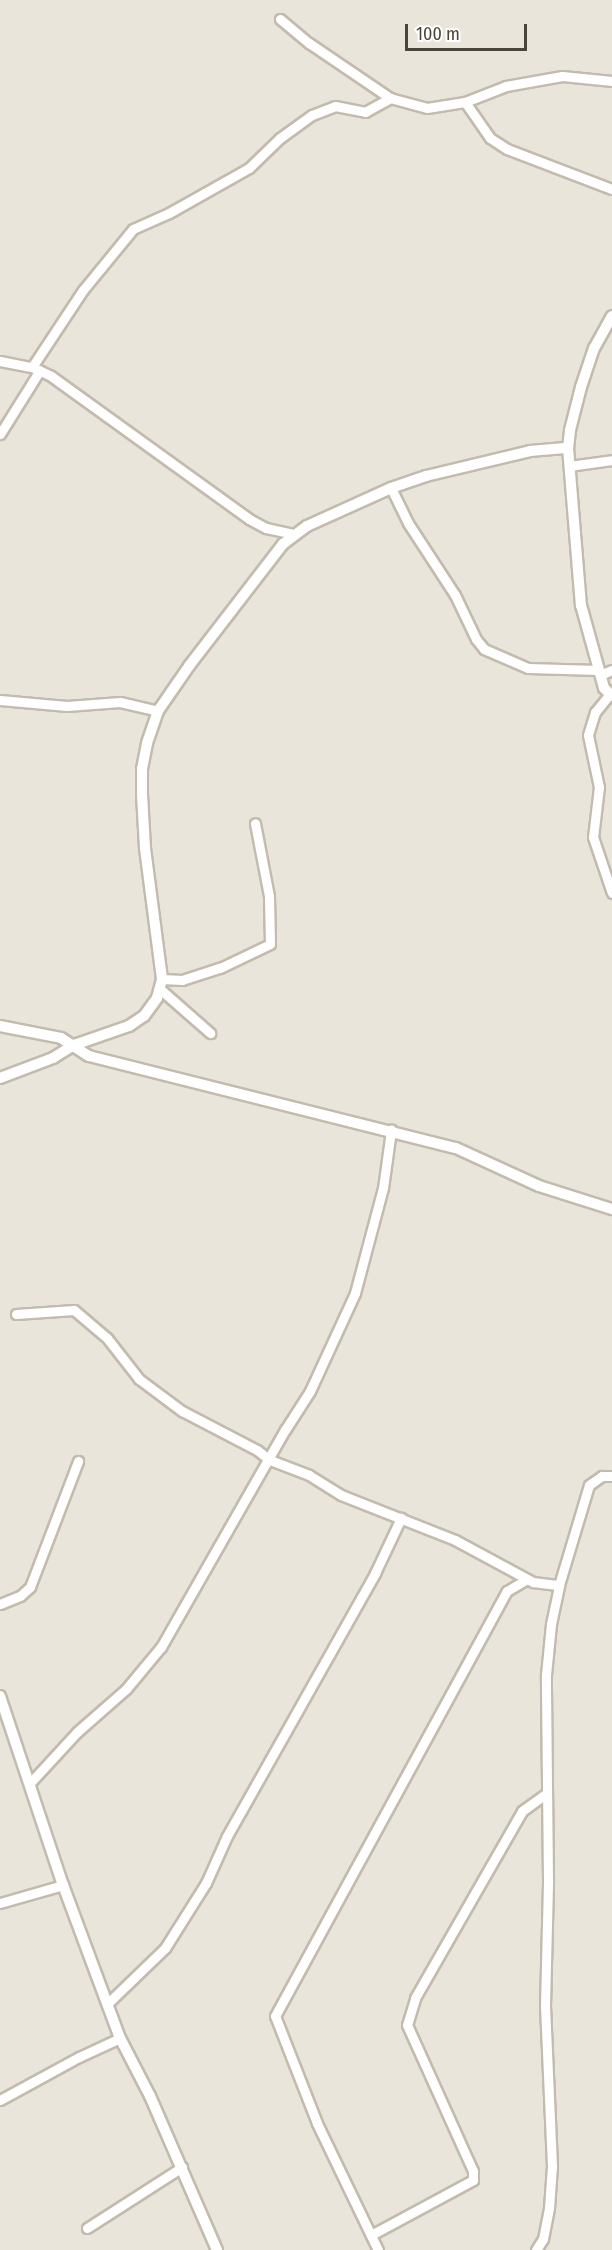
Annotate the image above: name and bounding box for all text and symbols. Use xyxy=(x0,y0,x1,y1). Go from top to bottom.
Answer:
scale bar xyxy=(408,12,530,50)
text: 100 m xyxy=(416,23,460,45)

